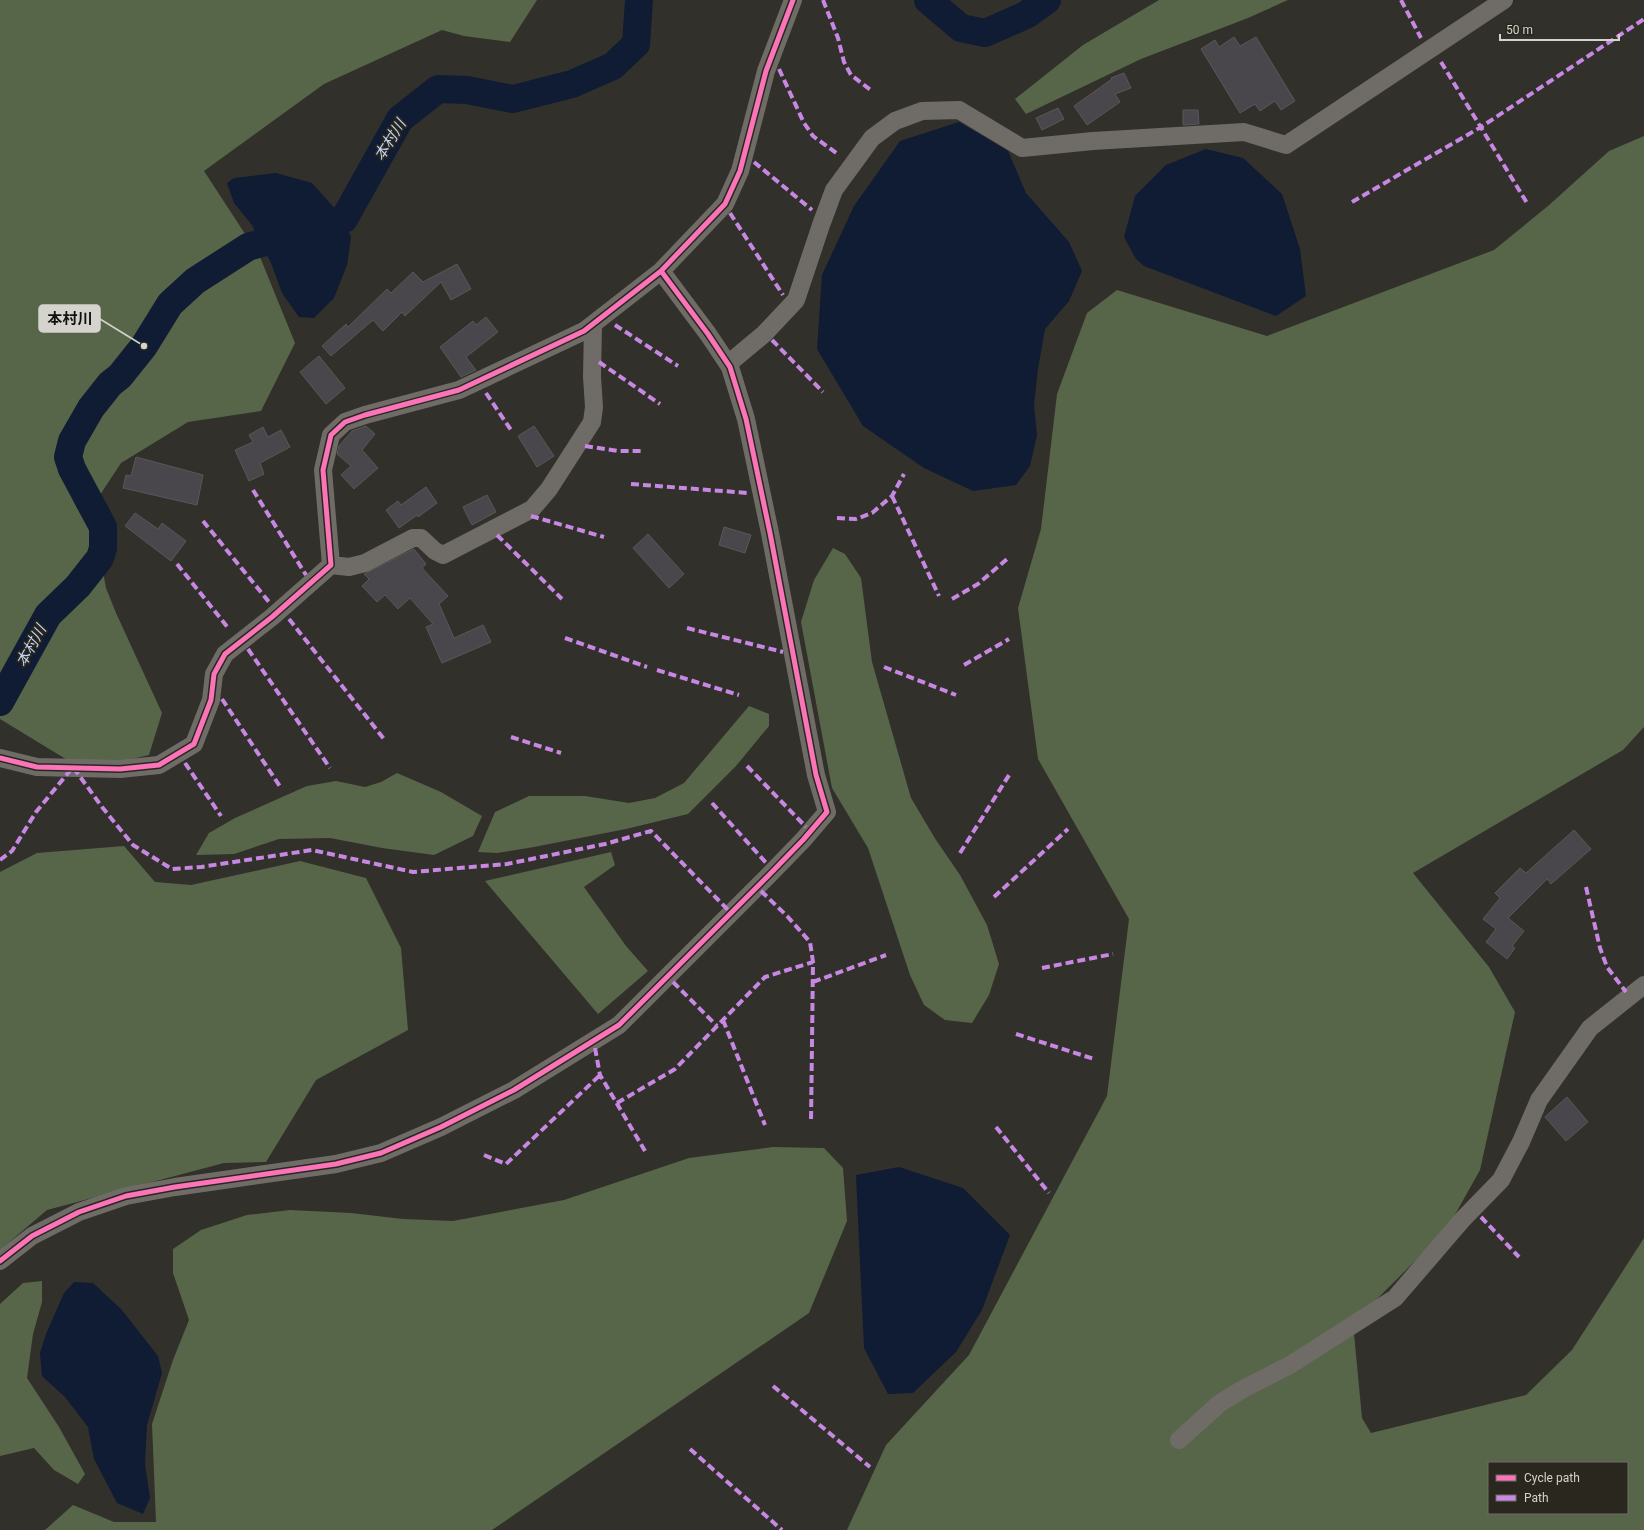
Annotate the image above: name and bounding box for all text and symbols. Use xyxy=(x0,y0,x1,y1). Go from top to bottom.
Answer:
scale bar xyxy=(1500,16,1619,42)
text: 50 m xyxy=(1506,23,1533,37)
water label: 本村川 xyxy=(370,114,411,164)
callout: 本村川 xyxy=(39,305,100,332)
text: 本村川 xyxy=(47,310,93,328)
water label: 本村川 xyxy=(12,620,51,670)
legend xyxy=(1488,1462,1628,1514)
text: Cycle path xyxy=(1524,1471,1580,1485)
text: Path xyxy=(1524,1491,1549,1505)

